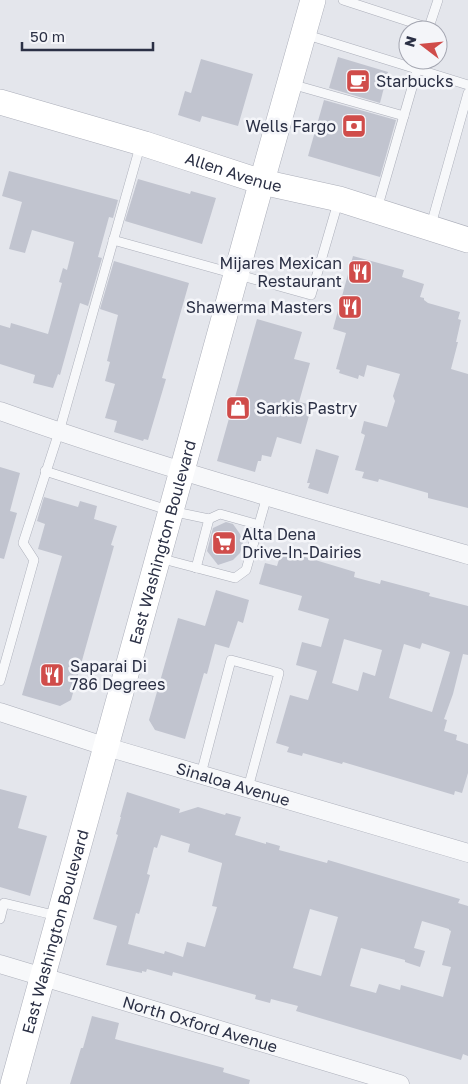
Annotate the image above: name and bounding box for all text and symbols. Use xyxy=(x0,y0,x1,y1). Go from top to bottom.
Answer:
scale bar xyxy=(22,20,154,52)
north arrow xyxy=(398,20,448,70)
text: 50 m xyxy=(30,27,65,45)
text: N xyxy=(400,34,420,49)
cafe icon: Starbucks xyxy=(345,68,371,94)
place label: Starbucks xyxy=(376,71,453,91)
bank icon: Wells Fargo xyxy=(341,113,367,139)
place label: Wells Fargo xyxy=(246,116,336,136)
street label: Allen Avenue xyxy=(183,148,284,196)
place label: Mijares Mexican Restaurant xyxy=(219,253,342,291)
restaurant icon: Mijares Mexican Restaurant xyxy=(347,259,373,285)
restaurant icon: Shawerma Masters xyxy=(337,294,363,320)
place label: Shawerma Masters xyxy=(186,297,332,317)
shop icon: Sarkis Pastry xyxy=(225,395,251,421)
place label: Sarkis Pastry xyxy=(256,398,357,418)
street label: East Washington Boulevard xyxy=(125,438,200,647)
place label: Alta Dena Drive-In-Dairies xyxy=(242,524,362,562)
supermarket icon: Alta Dena Drive-In-Dairies xyxy=(211,530,237,556)
place label: Saparai Di 786 Degrees xyxy=(70,656,165,694)
restaurant icon: Saparai Di 786 Degrees xyxy=(39,662,65,688)
street label: Sinaloa Avenue xyxy=(174,758,292,810)
street label: East Washington Boulevard xyxy=(17,827,93,1036)
street label: North Oxford Avenue xyxy=(120,991,280,1057)

